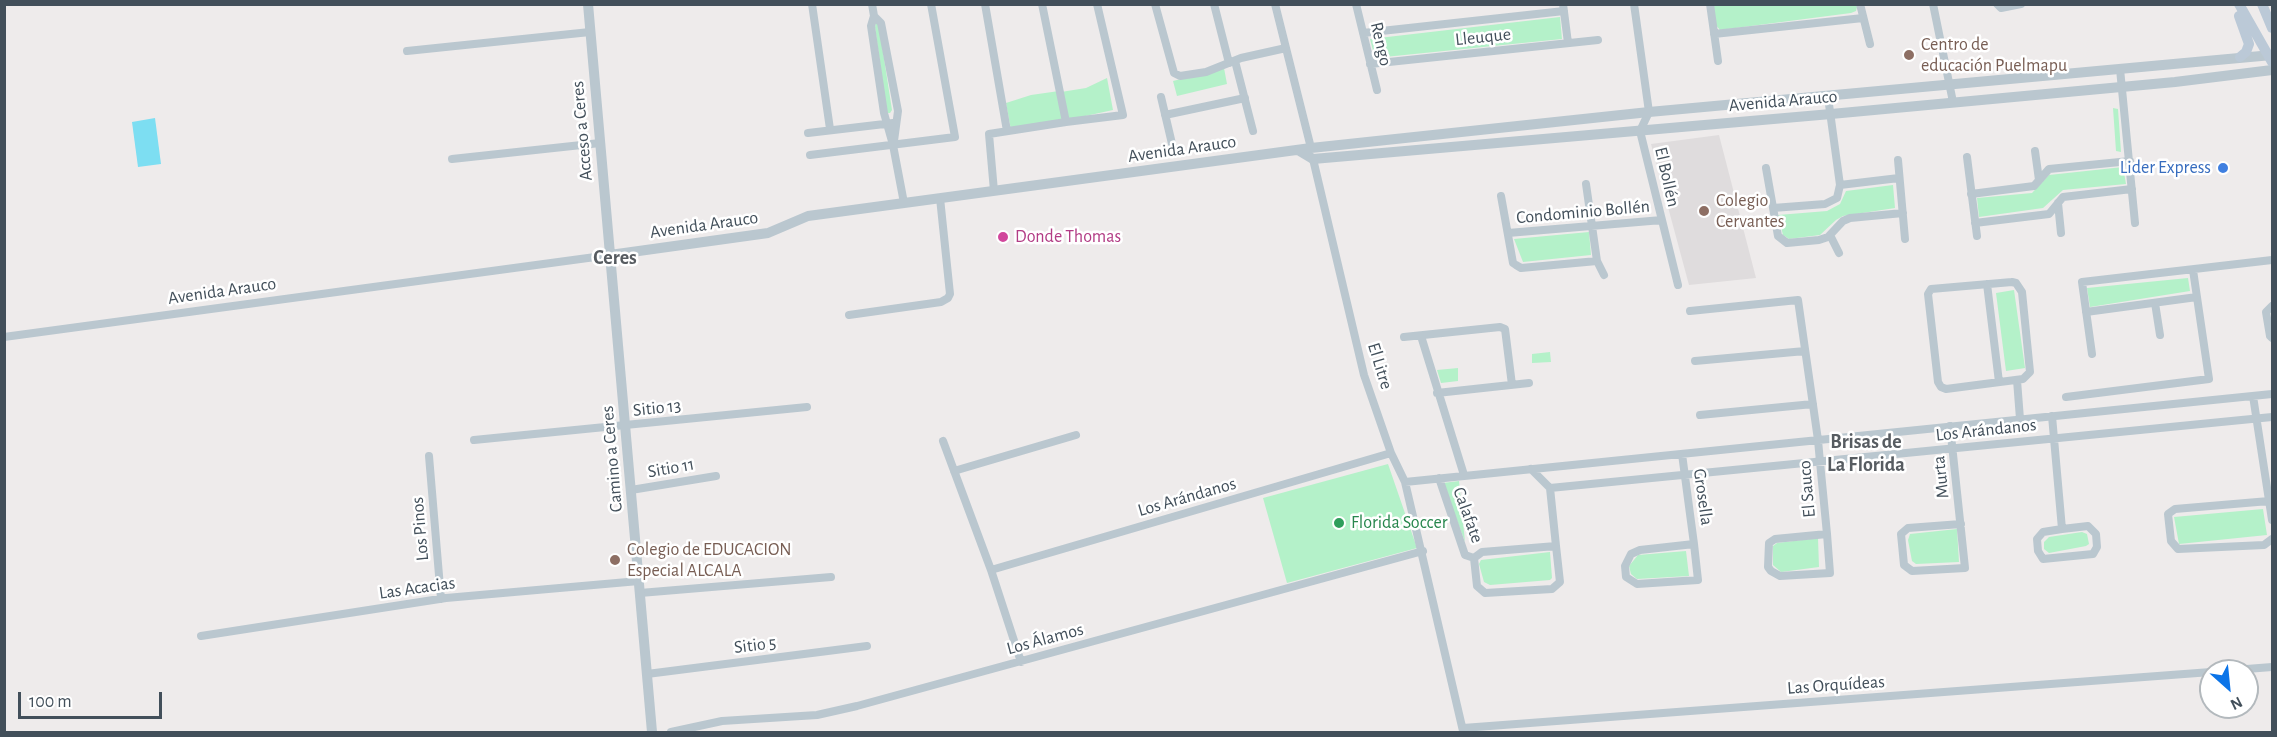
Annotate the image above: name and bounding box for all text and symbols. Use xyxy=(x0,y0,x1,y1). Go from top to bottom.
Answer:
street label: Rengo xyxy=(1365,20,1397,68)
street label: Lleuque xyxy=(1454,23,1512,51)
place label: Centro de educación Puelmapu xyxy=(1921,34,2067,76)
marker: Centro de educación Puelmapu xyxy=(1902,48,1916,62)
street label: Acceso a Ceres xyxy=(567,80,597,182)
street label: Avenida Arauco xyxy=(1728,85,1838,117)
street label: Avenida Arauco xyxy=(1126,131,1238,167)
street label: El Bollén xyxy=(1650,145,1684,209)
place label: Lider Express xyxy=(2120,157,2211,179)
marker: Lider Express xyxy=(2216,161,2230,175)
place label: Colegio Cervantes xyxy=(1716,190,1785,232)
street label: Condominio Bollén xyxy=(1515,195,1651,229)
marker: Colegio Cervantes xyxy=(1697,204,1711,218)
street label: Avenida Arauco xyxy=(648,207,760,243)
place label: Donde Thomas xyxy=(1015,226,1121,248)
marker: Donde Thomas xyxy=(996,230,1010,244)
district label: Ceres xyxy=(593,246,637,270)
street label: Avenida Arauco xyxy=(166,273,278,309)
street label: El Litre xyxy=(1363,340,1397,392)
street label: Sitio 13 xyxy=(632,395,682,421)
street label: Camino a Ceres xyxy=(597,405,627,513)
street label: Los Arándanos xyxy=(1935,414,2037,446)
district label: Brisas de La Florida xyxy=(1827,430,1905,477)
street label: Sitio 11 xyxy=(646,453,696,483)
street label: Murta xyxy=(1928,455,1954,499)
street label: El Sauco xyxy=(1794,459,1820,519)
street label: Grosella xyxy=(1688,467,1718,527)
street label: Los Arándanos xyxy=(1135,473,1239,521)
street label: Calafate xyxy=(1448,484,1488,546)
street label: Los Pinos xyxy=(406,496,434,562)
place label: Florida Soccer xyxy=(1351,512,1448,534)
marker: Florida Soccer xyxy=(1332,516,1346,530)
place label: Colegio de EDUCACION Especial ALCALA xyxy=(627,539,792,582)
marker: Colegio de EDUCACION Especial ALCALA xyxy=(608,553,622,567)
street label: Las Acacias xyxy=(377,572,457,604)
street label: Los Álamos xyxy=(1004,618,1086,660)
street label: Sitio 5 xyxy=(733,632,777,658)
north arrow xyxy=(2199,659,2259,719)
street label: Las Orquídeas xyxy=(1786,671,1886,699)
scale bar xyxy=(21,680,165,718)
text: 100 m xyxy=(29,693,72,711)
text: N xyxy=(2228,694,2245,713)

